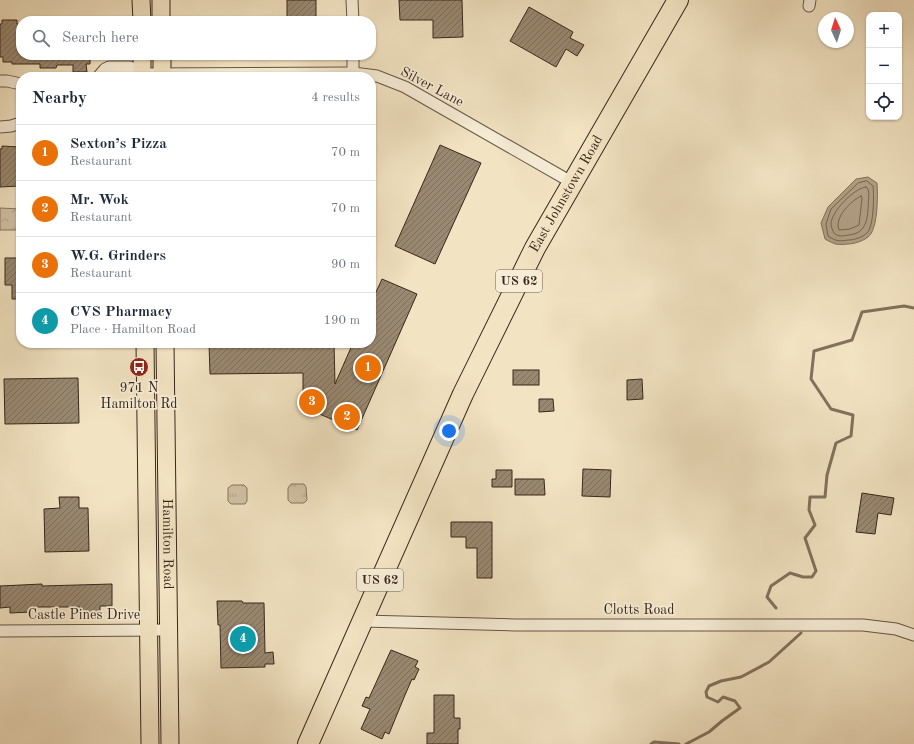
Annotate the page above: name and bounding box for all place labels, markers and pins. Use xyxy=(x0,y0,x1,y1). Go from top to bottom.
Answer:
pin: 1 xyxy=(355,353,381,383)
bus stop icon: 971 N Hamilton Rd xyxy=(128,356,150,378)
place label: 971 N Hamilton Rd xyxy=(100,381,178,411)
pin: 3 xyxy=(299,387,325,417)
pin: 2 xyxy=(334,402,360,432)
pin: 4 xyxy=(230,624,256,654)

